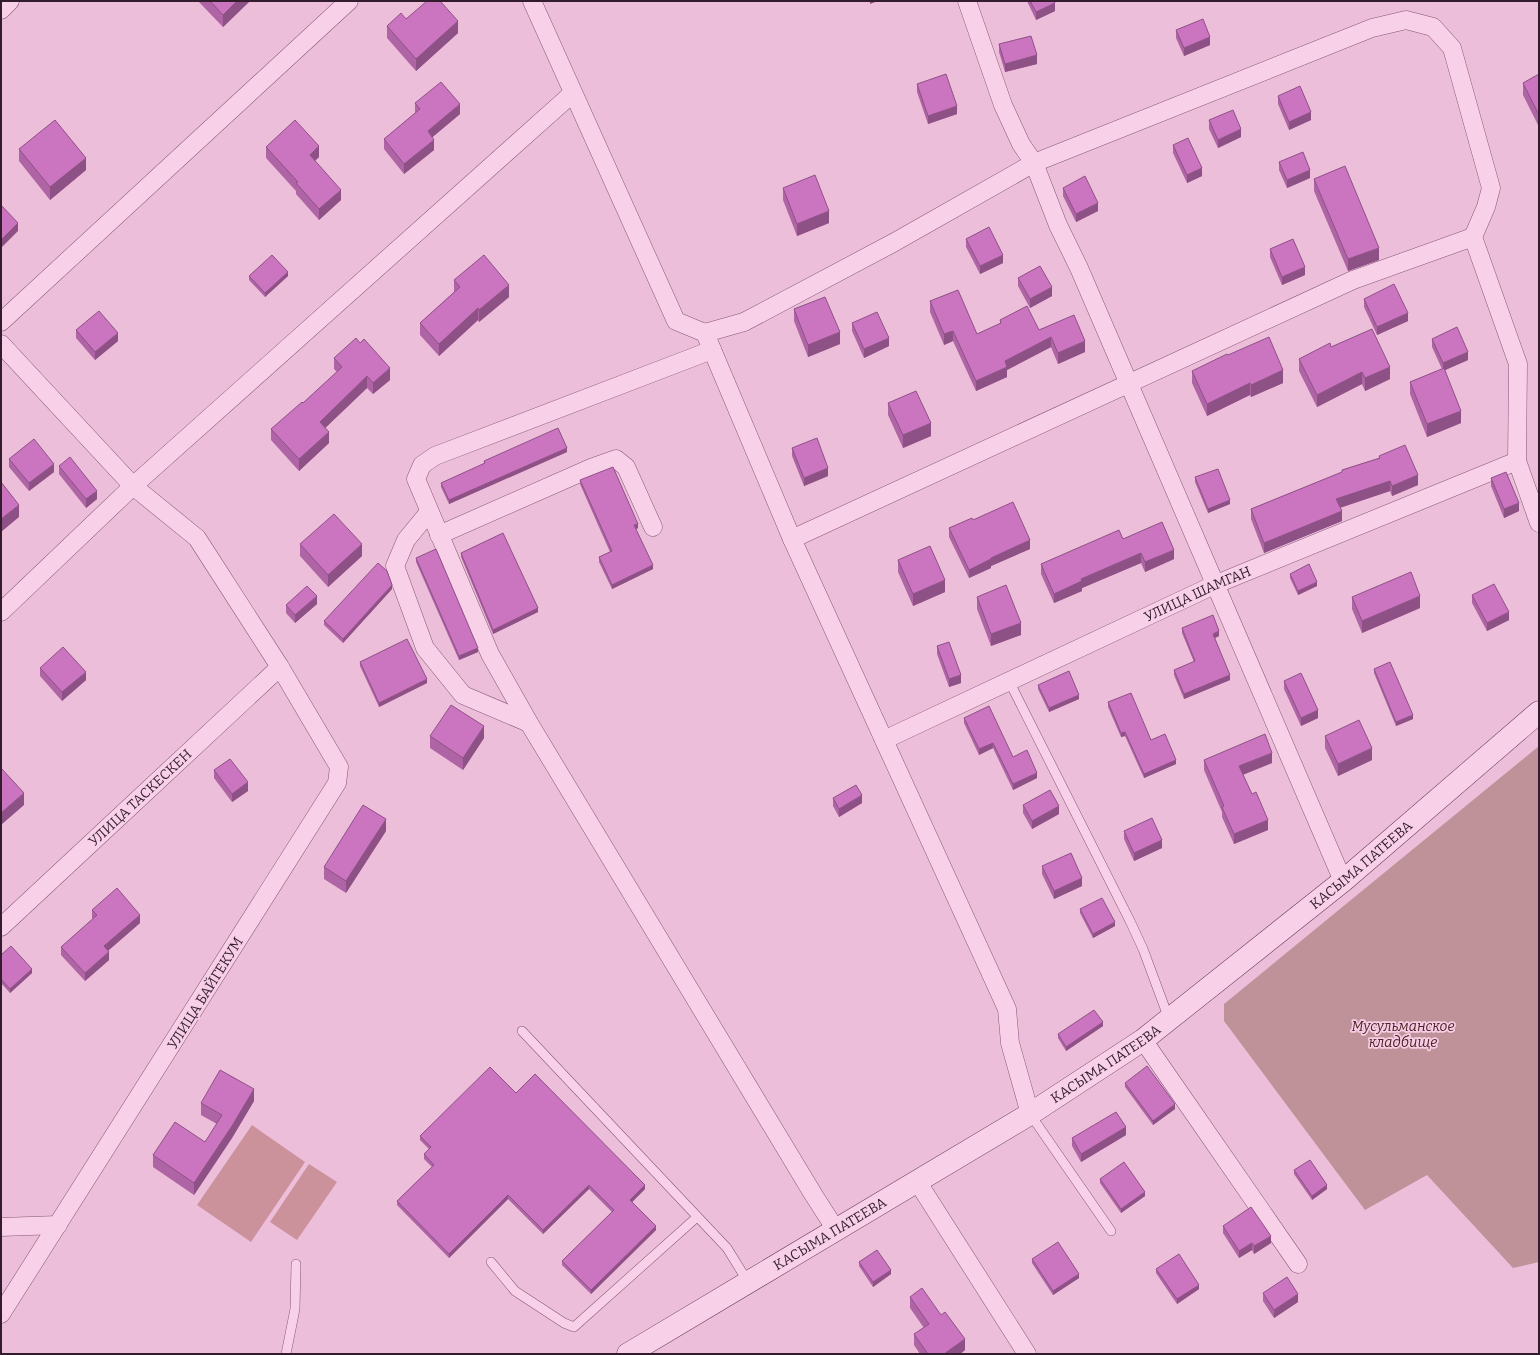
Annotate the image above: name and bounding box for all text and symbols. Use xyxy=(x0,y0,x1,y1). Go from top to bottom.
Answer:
street label: УЛИЦА ШАМГАН xyxy=(1142,563,1254,626)
street label: УЛИЦА ТАСКЕСКЕН xyxy=(85,746,195,850)
street label: КАСЫМА ПАТЕЕВА xyxy=(1307,817,1416,913)
street label: УЛИЦА БАЙГЕКУМ xyxy=(163,934,247,1052)
park label: Мусульманское кладбище xyxy=(1352,1018,1454,1051)
street label: КАСЫМА ПАТЕЕВА xyxy=(1048,1021,1164,1107)
street label: КАСЫМА ПАТЕЕВА xyxy=(770,1194,890,1274)

